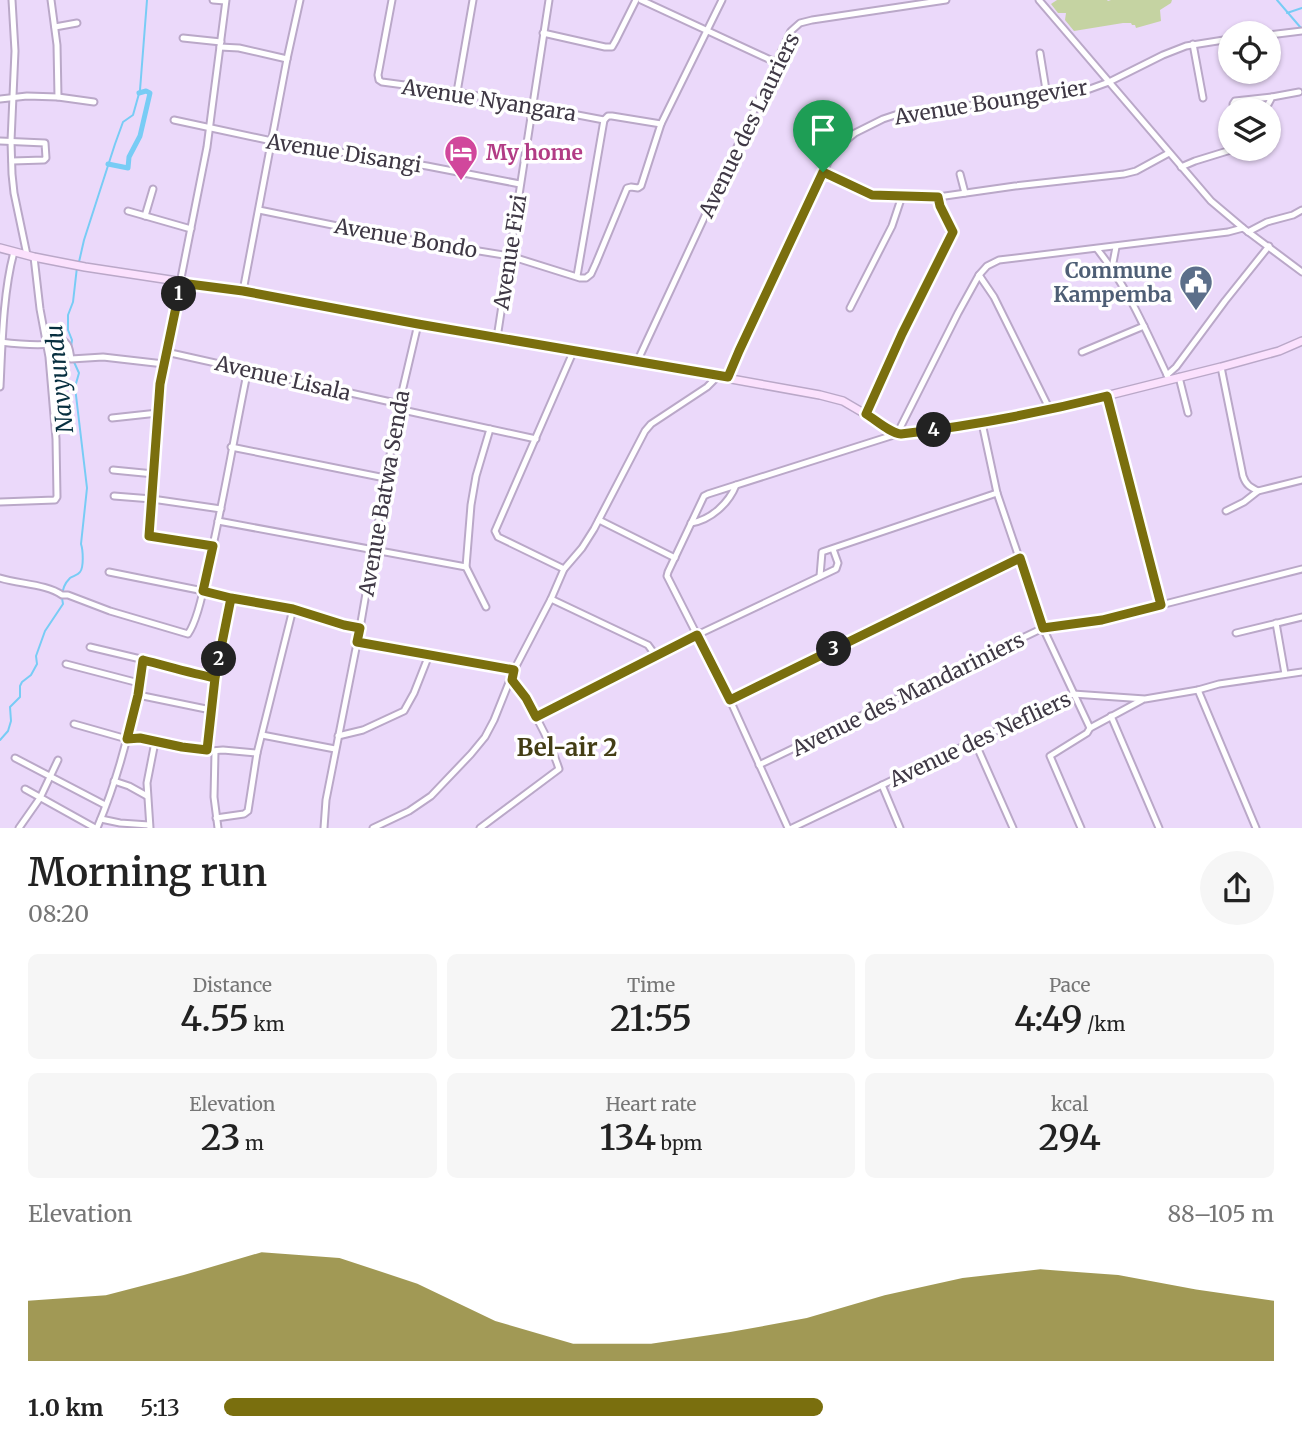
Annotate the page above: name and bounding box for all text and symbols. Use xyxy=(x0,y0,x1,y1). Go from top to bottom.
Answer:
map controls xyxy=(1218,21,1281,161)
button: locate xyxy=(1218,21,1281,84)
street label: Avenue des Lauriers xyxy=(692,28,805,223)
street label: Avenue Nyangara xyxy=(399,73,578,127)
street label: Avenue Boungevier xyxy=(892,73,1089,131)
button: layers xyxy=(1218,98,1281,161)
pin xyxy=(793,100,853,172)
icon: arrive xyxy=(804,111,842,149)
street label: Avenue Disangi xyxy=(264,127,424,179)
hotel icon: My home xyxy=(442,133,480,182)
place label: My home xyxy=(486,139,583,166)
street label: Avenue Fizi xyxy=(487,192,532,313)
street label: Avenue Bondo xyxy=(332,212,479,264)
place label: Commune Kampemba xyxy=(1053,257,1172,308)
public building icon: Commune Kampemba xyxy=(1177,263,1215,312)
pin: 1 xyxy=(162,276,196,312)
text: 1 xyxy=(174,281,183,305)
water label: Navyundu xyxy=(39,323,79,435)
street label: Avenue Lisala xyxy=(212,349,353,407)
street label: Avenue Batwa Senda xyxy=(352,388,415,599)
pin: 4 xyxy=(916,412,951,448)
text: 4 xyxy=(927,417,940,441)
street label: Avenue des Mandariniers xyxy=(786,626,1029,763)
pin: 3 xyxy=(816,632,852,666)
text: 3 xyxy=(828,636,839,660)
pin: 2 xyxy=(202,642,236,676)
text: 2 xyxy=(213,646,224,670)
street label: Avenue des Nefliers xyxy=(884,685,1075,793)
district label: Bel-air 2 xyxy=(517,732,617,763)
text: Morning run xyxy=(28,849,267,896)
button: share xyxy=(1200,851,1274,925)
text: 08:20 xyxy=(28,899,89,928)
text: Distance xyxy=(193,973,272,997)
text: Time xyxy=(627,973,675,997)
text: Pace xyxy=(1049,973,1090,997)
text: 4.55 xyxy=(180,997,249,1041)
text: 21:55 xyxy=(610,997,692,1041)
text: 4:49 xyxy=(1014,997,1082,1041)
text: km xyxy=(249,1012,285,1036)
text: /km xyxy=(1082,1012,1125,1036)
text: Elevation xyxy=(189,1092,275,1116)
text: Heart rate xyxy=(606,1092,696,1116)
text: kcal xyxy=(1051,1092,1088,1116)
text: 23 xyxy=(201,1116,240,1160)
text: 134 xyxy=(600,1116,656,1160)
text: 294 xyxy=(1039,1116,1101,1160)
text: m xyxy=(240,1131,264,1155)
text: bpm xyxy=(656,1131,702,1155)
text: Elevation xyxy=(28,1199,132,1228)
text: 88–105 m xyxy=(1167,1199,1274,1228)
text: 1.0 km xyxy=(28,1393,103,1422)
text: 5:13 xyxy=(140,1393,180,1422)

